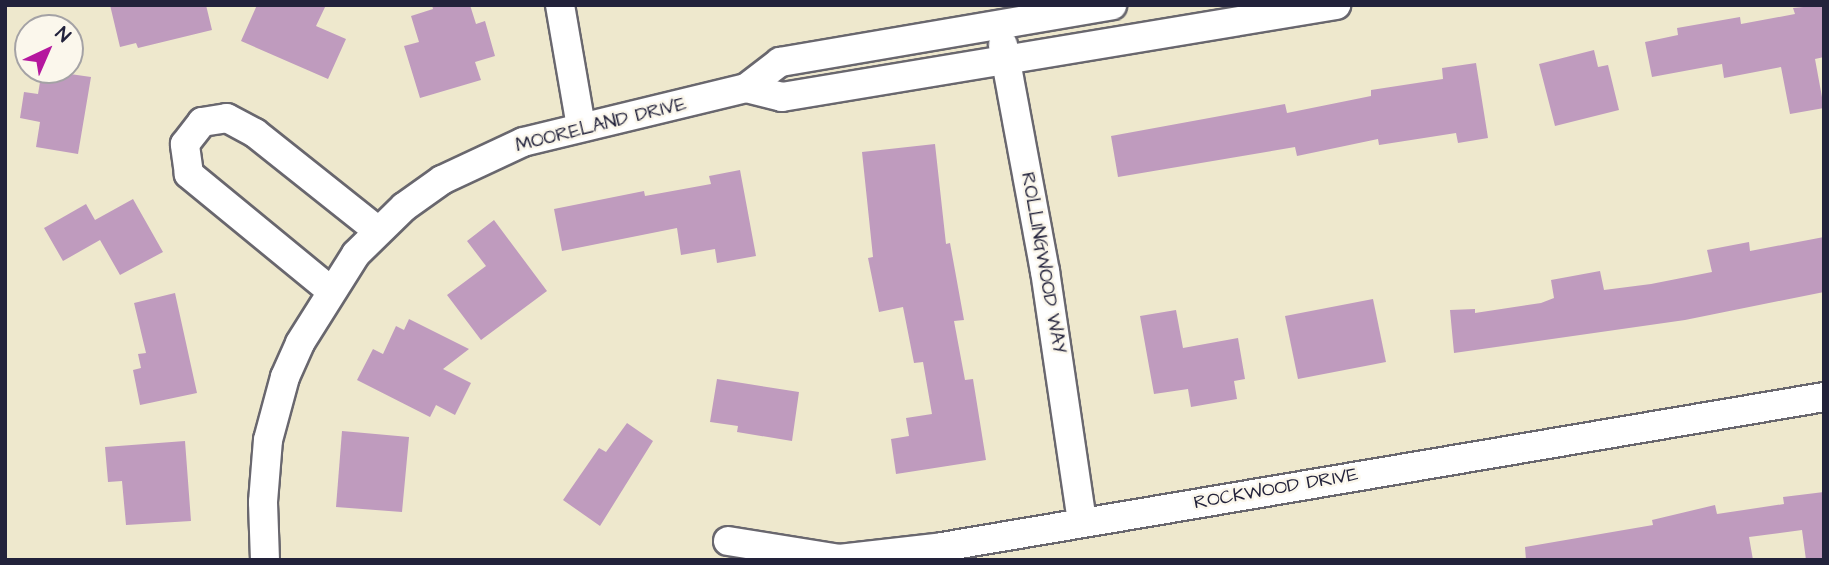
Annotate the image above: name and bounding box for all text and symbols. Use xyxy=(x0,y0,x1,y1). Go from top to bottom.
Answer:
north arrow xyxy=(14,14,84,84)
text: N xyxy=(49,21,76,49)
street label: MOORELAND DRIVE xyxy=(513,93,689,157)
street label: ROLLINGWOOD WAY xyxy=(1016,170,1070,356)
street label: ROCKWOOD DRIVE xyxy=(1192,463,1360,515)

